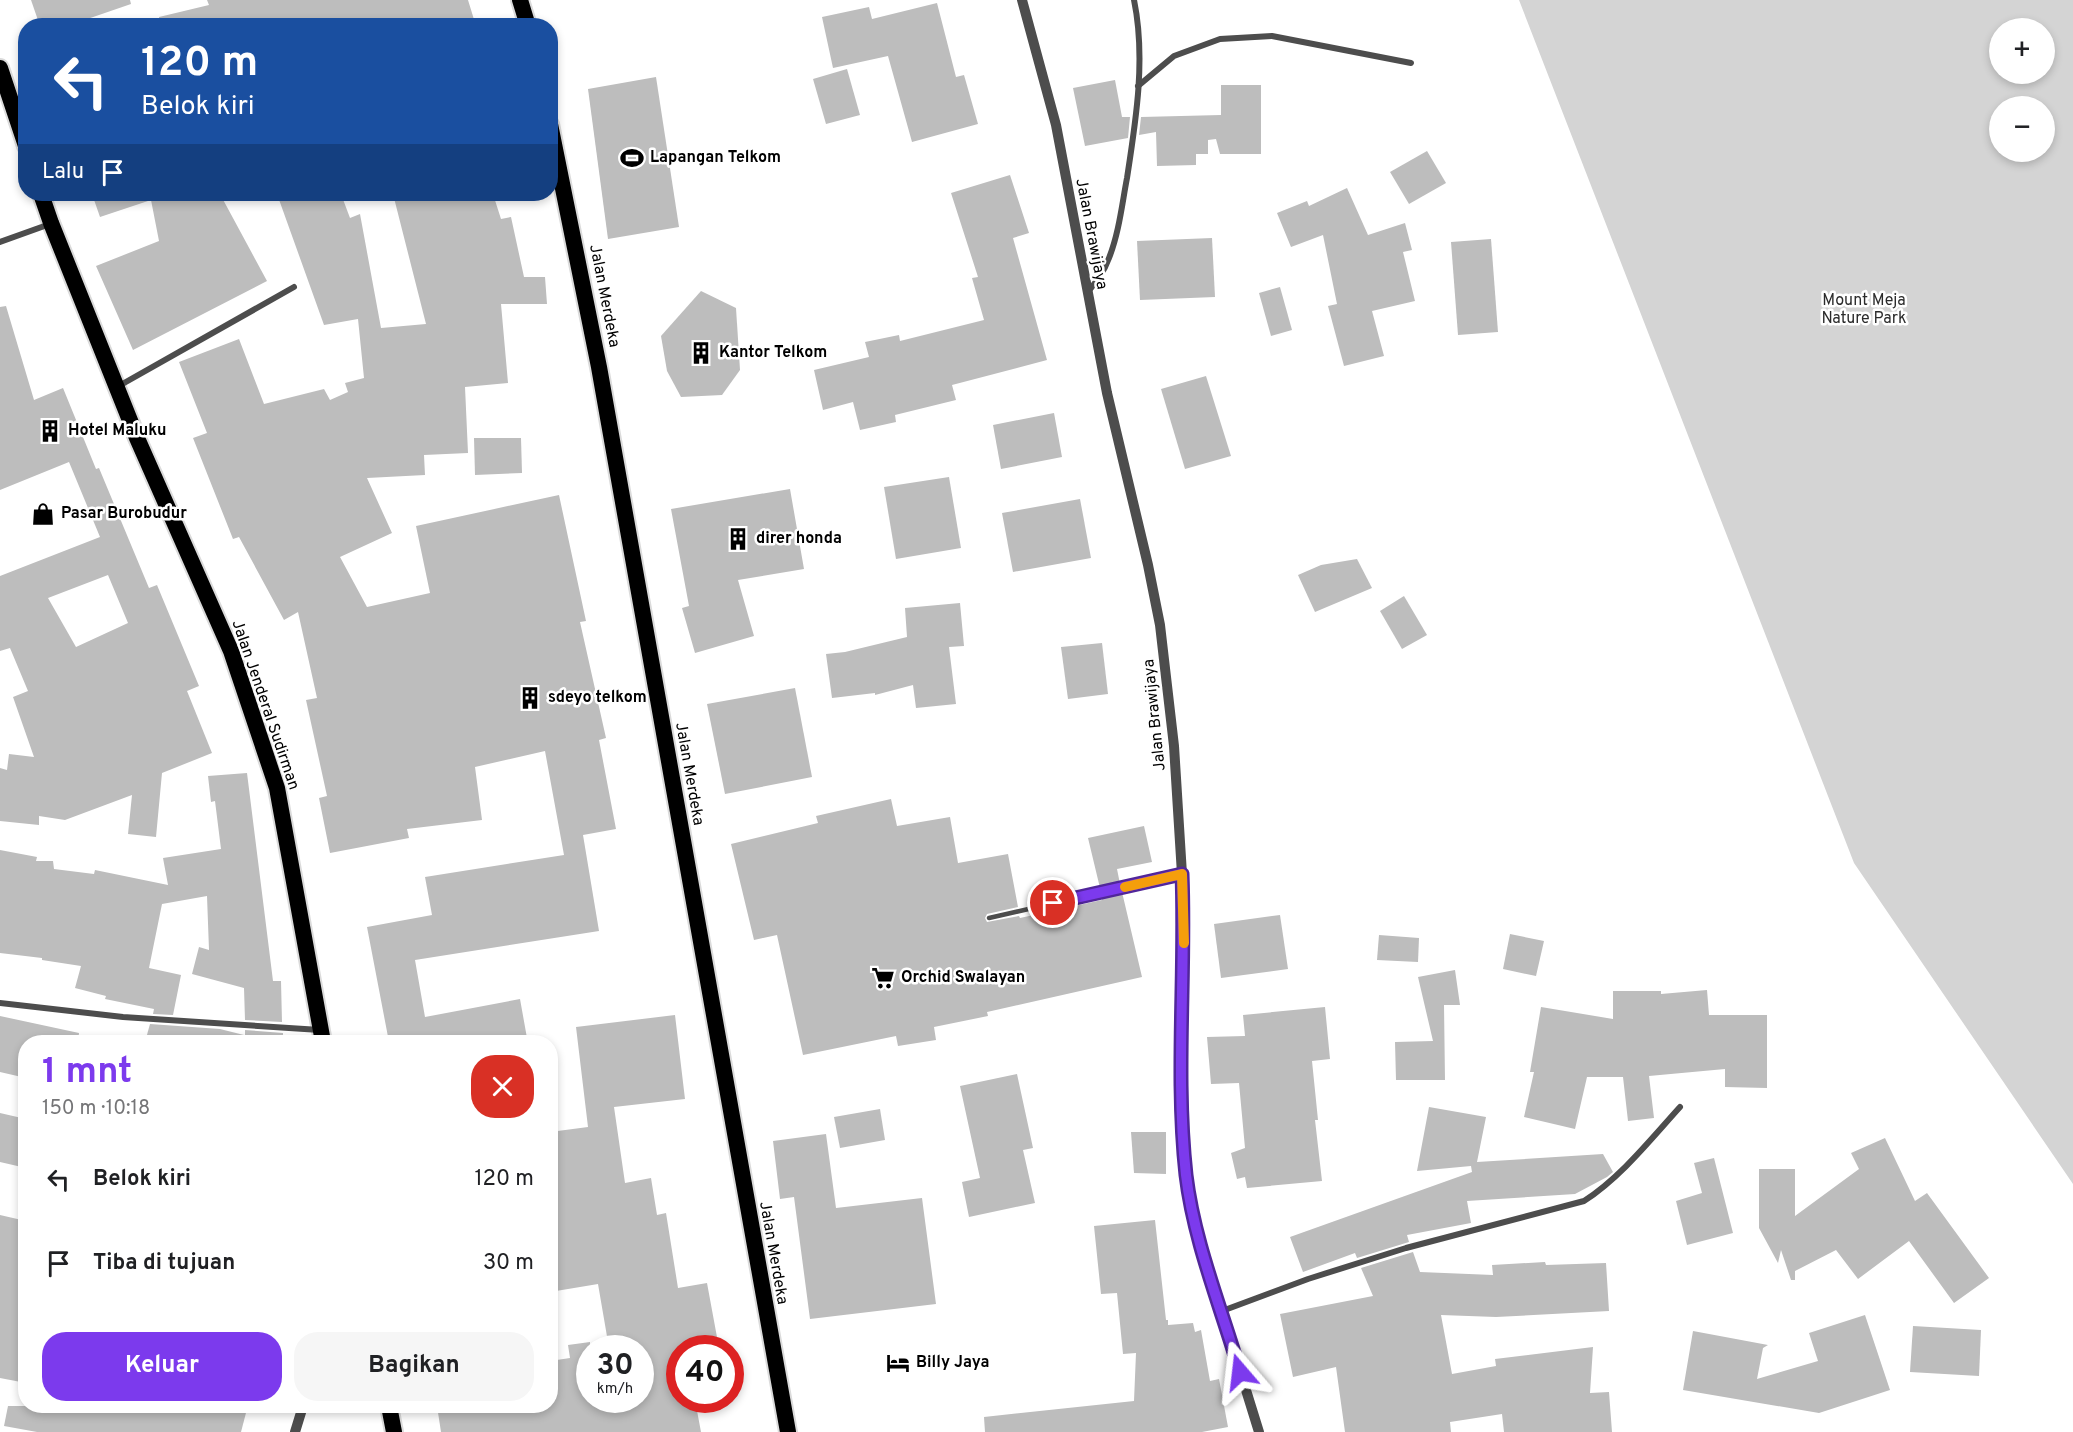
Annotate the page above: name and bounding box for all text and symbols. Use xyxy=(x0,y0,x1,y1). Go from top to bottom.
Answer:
map controls xyxy=(1989,18,2055,162)
button: + xyxy=(1989,18,2055,84)
text: 120 m xyxy=(141,38,258,91)
icon: left xyxy=(42,42,120,120)
text: Belok kiri xyxy=(141,90,255,124)
button: − xyxy=(1989,96,2055,162)
sports icon: Lapangan Telkom xyxy=(619,145,645,171)
place label: Lapangan Telkom xyxy=(650,148,781,168)
icon: arrive xyxy=(96,156,129,189)
text: Lalu xyxy=(42,159,84,186)
street label: Jalan Brawijaya xyxy=(1070,177,1112,291)
street label: Jalan Merdeka xyxy=(584,243,624,349)
park label: Mount Meja Nature Park xyxy=(1821,291,1907,329)
building icon: Kantor Telkom xyxy=(688,340,714,366)
place label: Kantor Telkom xyxy=(719,343,827,363)
building icon: Hotel Maluku xyxy=(37,418,63,444)
place label: Hotel Maluku xyxy=(68,421,166,441)
shop icon: Pasar Burobudur xyxy=(30,501,56,527)
place label: Pasar Burobudur xyxy=(61,504,187,524)
building icon: direr honda xyxy=(725,526,751,552)
place label: direr honda xyxy=(756,529,842,549)
street label: Jalan Jenderal Sudirman xyxy=(226,617,304,793)
street label: Jalan Brawijaya xyxy=(1139,658,1171,772)
building icon: sdeyo telkom xyxy=(517,685,543,711)
place label: sdeyo telkom xyxy=(548,688,647,708)
street label: Jalan Merdeka xyxy=(670,721,708,827)
pin xyxy=(1027,877,1078,928)
icon: arrive xyxy=(1036,886,1069,919)
supermarket icon: Orchid Swalayan xyxy=(870,965,896,991)
place label: Orchid Swalayan xyxy=(901,968,1025,988)
text: 1 mnt xyxy=(42,1050,132,1096)
button: close xyxy=(471,1055,534,1118)
text: 150 m · 10:18 xyxy=(42,1096,150,1122)
icon: left xyxy=(42,1163,75,1196)
text: Belok kiri xyxy=(93,1166,191,1193)
text: 120 m xyxy=(474,1166,534,1193)
street label: Jalan Merdeka xyxy=(754,1200,792,1306)
icon: arrive xyxy=(42,1247,75,1280)
text: Tiba di tujuan xyxy=(93,1250,235,1277)
text: 30 m xyxy=(483,1250,534,1277)
button: Keluar xyxy=(42,1332,282,1401)
button: Bagikan xyxy=(294,1332,534,1401)
speed limit sign: 40 xyxy=(666,1335,744,1413)
position arrow xyxy=(1208,1340,1272,1404)
text: 30 xyxy=(596,1348,634,1385)
hotel icon: Billy Jaya xyxy=(885,1350,911,1376)
place label: Billy Jaya xyxy=(916,1353,989,1373)
text: km/h xyxy=(597,1380,633,1399)

